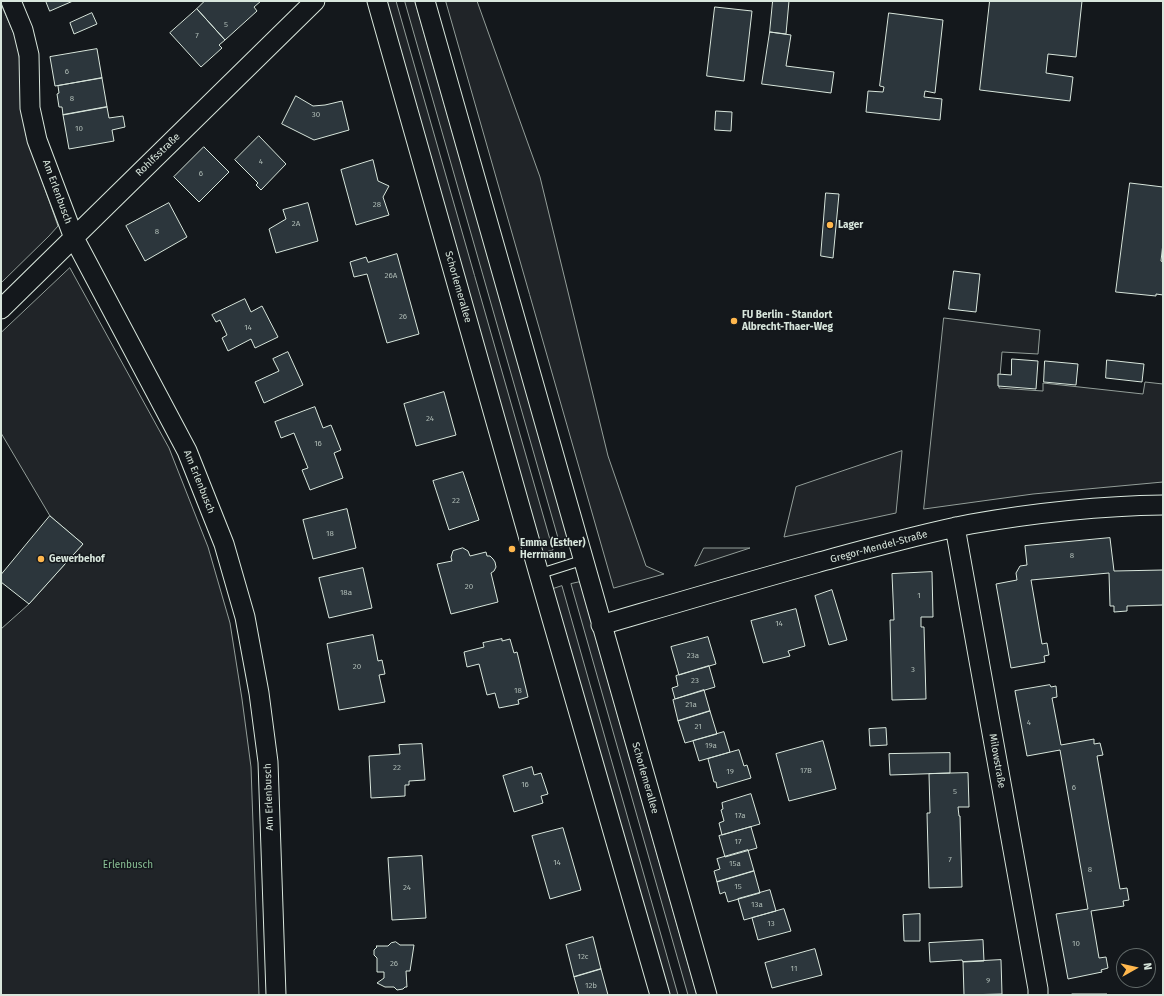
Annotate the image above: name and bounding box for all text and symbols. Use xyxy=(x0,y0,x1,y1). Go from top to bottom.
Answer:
house number: 5 xyxy=(224,20,228,30)
house number: 7 xyxy=(195,31,199,41)
house number: 6 xyxy=(65,67,69,77)
house number: 8 xyxy=(70,94,74,104)
house number: 30 xyxy=(312,110,320,120)
house number: 10 xyxy=(75,124,83,134)
street label: Rohlfsstraße xyxy=(133,131,183,179)
house number: 4 xyxy=(259,157,263,167)
street label: Am Erlenbusch xyxy=(40,158,74,226)
house number: 6 xyxy=(199,169,203,179)
house number: 28 xyxy=(373,200,381,210)
house number: 2A xyxy=(292,219,300,229)
place label: Lager xyxy=(838,219,863,231)
marker: Lager xyxy=(825,220,835,230)
house number: 8 xyxy=(155,227,159,237)
street label: Schorlemerallee xyxy=(442,250,474,324)
house number: 26A xyxy=(385,271,397,281)
place label: FU Berlin - Standort Albrecht-Thaer-Weg xyxy=(742,309,833,332)
house number: 26 xyxy=(399,312,407,322)
marker: FU Berlin - Standort Albrecht-Thaer-Weg xyxy=(729,316,739,326)
house number: 14 xyxy=(244,323,252,333)
house number: 24 xyxy=(426,414,434,424)
house number: 16 xyxy=(314,439,322,449)
street label: Am Erlenbusch xyxy=(181,449,217,515)
house number: 22 xyxy=(452,496,460,506)
street label: Gregor-Mendel-Straße xyxy=(829,528,929,566)
house number: 18 xyxy=(326,529,334,539)
place label: Emma (Esther) Herrmann xyxy=(520,537,586,560)
marker: Emma (Esther) Herrmann xyxy=(507,544,517,554)
house number: 8 xyxy=(1070,551,1074,561)
place label: Gewerbehof xyxy=(49,553,105,565)
marker: Gewerbehof xyxy=(36,554,46,564)
house number: 20 xyxy=(465,582,473,592)
house number: 18a xyxy=(340,588,352,598)
house number: 1 xyxy=(917,591,921,601)
house number: 14 xyxy=(775,619,783,629)
house number: 23a xyxy=(687,651,699,661)
house number: 20 xyxy=(353,662,361,672)
house number: 3 xyxy=(911,665,915,675)
house number: 23 xyxy=(691,676,699,686)
house number: 18 xyxy=(514,686,522,696)
house number: 21a xyxy=(685,700,697,710)
house number: 4 xyxy=(1027,718,1031,728)
house number: 21 xyxy=(694,722,702,732)
street label: Milowstraße xyxy=(986,733,1008,789)
street label: Schorlemerallee xyxy=(629,741,661,815)
house number: 19a xyxy=(705,741,717,751)
street label: Am Erlenbusch xyxy=(262,763,276,831)
house number: 22 xyxy=(393,763,401,773)
house number: 17B xyxy=(800,766,812,776)
house number: 19 xyxy=(726,767,734,777)
house number: 16 xyxy=(521,780,529,790)
house number: 6 xyxy=(1072,783,1076,793)
house number: 5 xyxy=(953,787,957,797)
house number: 17a xyxy=(734,811,746,821)
house number: 17 xyxy=(734,837,742,847)
house number: 7 xyxy=(948,855,952,865)
house number: 14 xyxy=(553,858,561,868)
park label: Erlenbusch xyxy=(103,859,153,871)
house number: 15a xyxy=(729,859,741,869)
house number: 8 xyxy=(1088,865,1092,875)
house number: 15 xyxy=(734,882,742,892)
house number: 24 xyxy=(403,883,411,893)
house number: 13a xyxy=(751,900,763,910)
house number: 13 xyxy=(767,919,775,929)
house number: 10 xyxy=(1072,939,1080,949)
north arrow xyxy=(1116,948,1156,988)
house number: 12c xyxy=(577,952,589,962)
house number: 26 xyxy=(390,959,398,969)
text: N xyxy=(1140,962,1154,971)
house number: 11 xyxy=(791,964,797,974)
house number: 9 xyxy=(986,976,990,986)
house number: 12b xyxy=(585,981,597,991)

